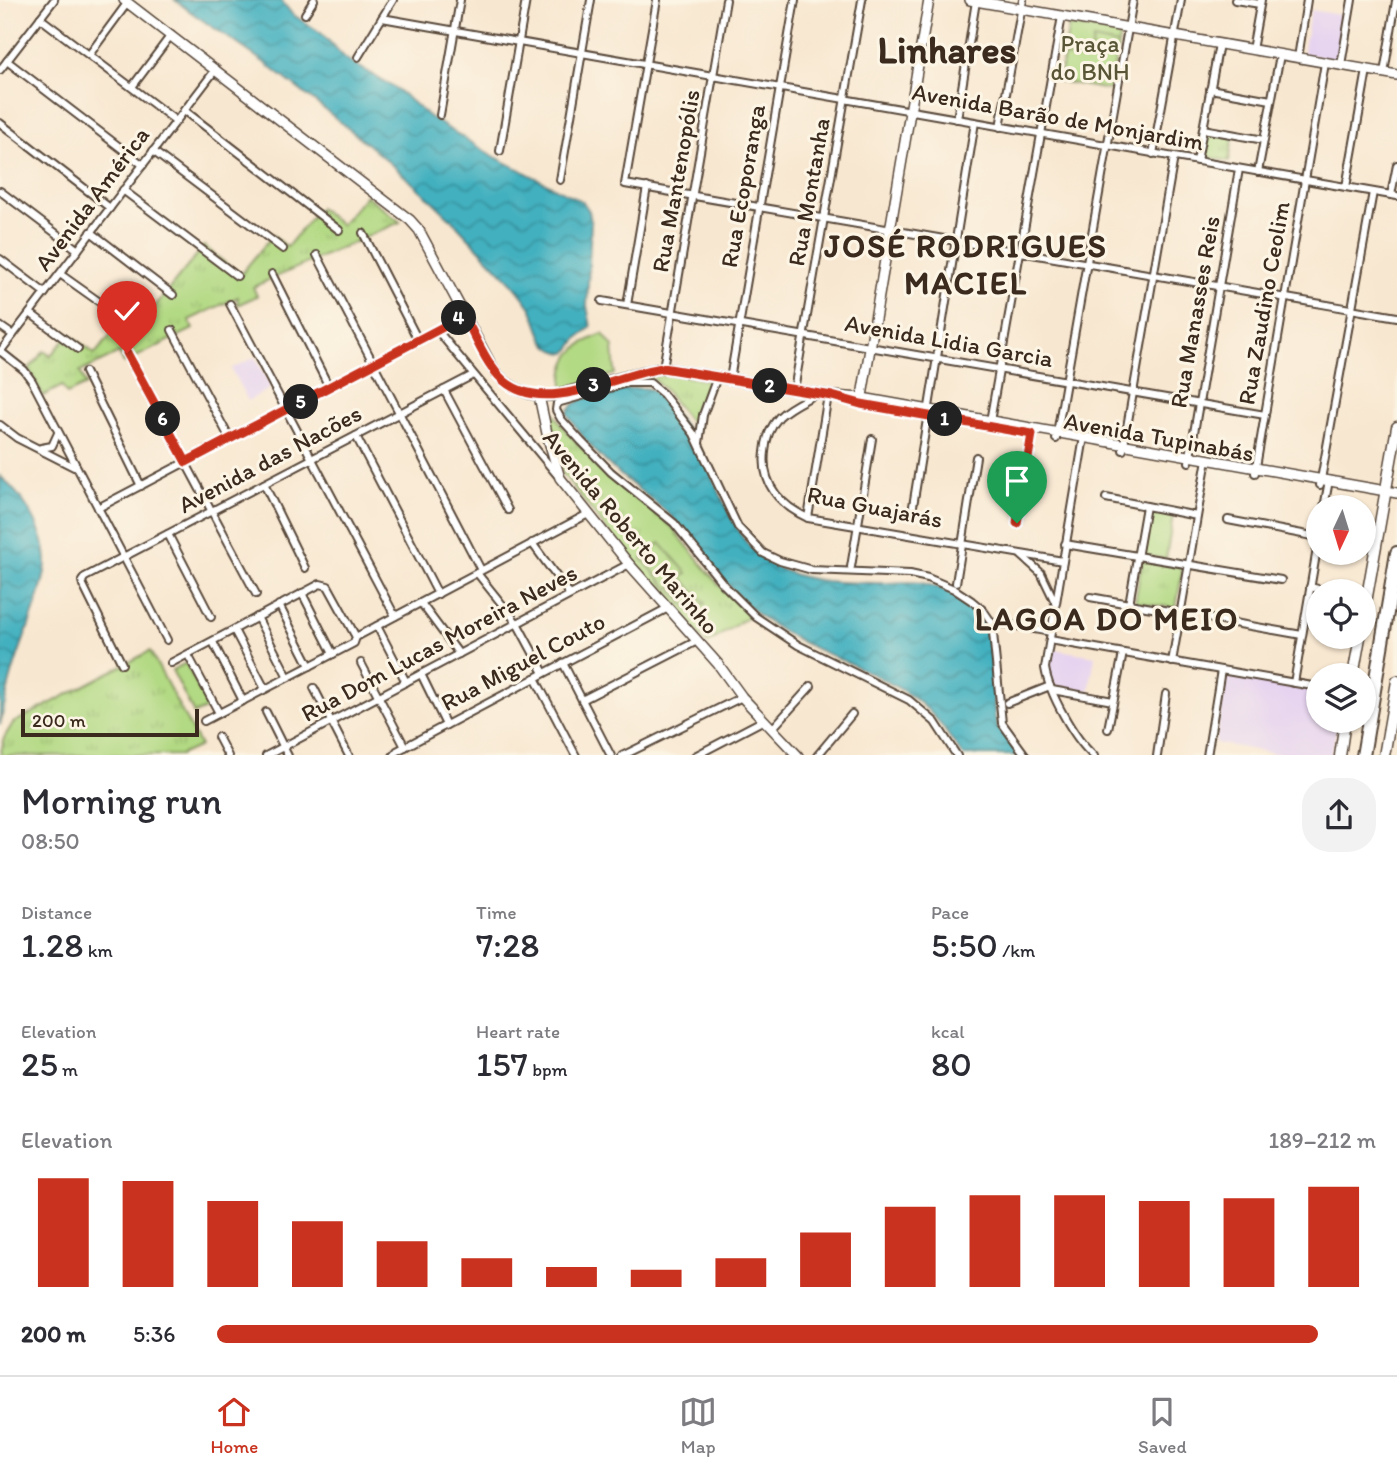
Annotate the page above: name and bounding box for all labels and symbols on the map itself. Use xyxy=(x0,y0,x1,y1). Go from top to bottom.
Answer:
district label: Linhares xyxy=(878,27,1016,73)
park label: Praça do BNH xyxy=(1050,29,1130,86)
street label: Avenida Barão de Monjardim xyxy=(910,77,1206,156)
street label: Rua Mantenopólis xyxy=(645,87,706,275)
street label: Rua Ecoporanga xyxy=(714,101,771,270)
street label: Rua Montanha xyxy=(781,115,836,268)
street label: Avenida América xyxy=(28,121,155,276)
street label: Rua Zaudino Ceolim xyxy=(1231,199,1296,407)
street label: Rua Manasses Reis xyxy=(1163,214,1226,410)
district label: JOSÉ RODRIGUES MACIEL xyxy=(823,227,1108,302)
pin xyxy=(97,281,157,353)
pin: 4 xyxy=(442,300,476,336)
street label: Avenida Lidia Garcia xyxy=(843,308,1056,373)
pin: 3 xyxy=(576,368,612,402)
pin: 2 xyxy=(752,368,788,404)
pin: 5 xyxy=(284,384,318,420)
street label: Avenida das Nacões xyxy=(173,398,366,519)
pin: 6 xyxy=(146,402,180,436)
pin: 1 xyxy=(928,402,962,436)
street label: Avenida Tupinabás xyxy=(1062,406,1256,467)
street label: Avenida Roberto Marinho xyxy=(537,423,726,640)
pin xyxy=(987,451,1047,523)
street label: Rua Guajarás xyxy=(805,479,945,534)
north arrow xyxy=(1306,495,1376,565)
street label: Rua Dom Lucas Moreira Neves xyxy=(296,557,582,728)
district label: LAGOA DO MEIO xyxy=(975,600,1239,638)
street label: Rua Miguel Couto xyxy=(436,606,610,717)
scale bar xyxy=(21,706,200,738)

